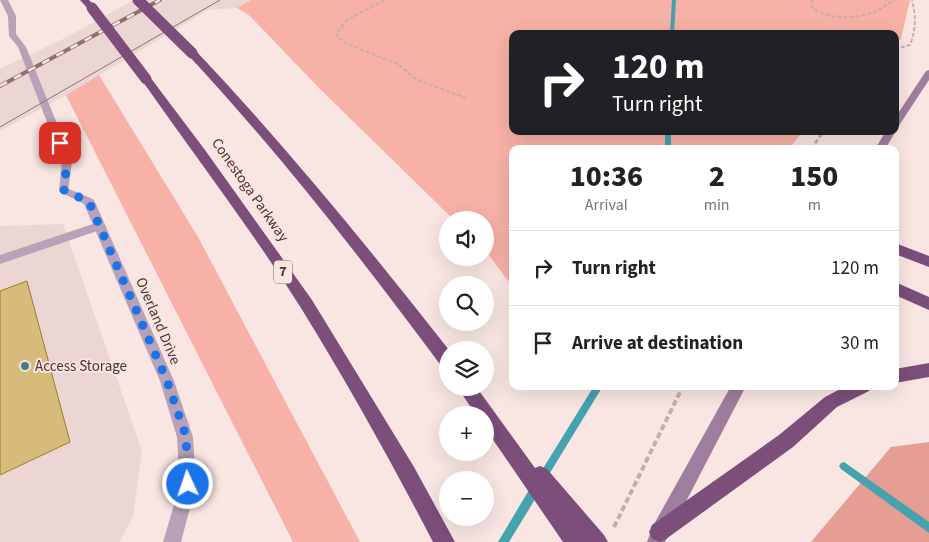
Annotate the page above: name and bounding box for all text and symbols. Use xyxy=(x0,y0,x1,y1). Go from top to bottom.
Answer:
text: 120 m xyxy=(612,42,704,92)
icon: right xyxy=(529,50,594,115)
text: Turn right xyxy=(612,88,702,120)
pin xyxy=(39,122,81,164)
icon: arrive xyxy=(46,129,74,157)
street label: Conestoga Parkway xyxy=(206,134,294,246)
text: 10:36 xyxy=(570,155,643,198)
text: 2 xyxy=(709,155,725,198)
text: 150 xyxy=(790,155,838,198)
text: Arrival xyxy=(585,194,628,216)
text: min xyxy=(704,194,730,216)
text: m xyxy=(808,194,821,216)
map controls xyxy=(439,211,494,526)
button: sound xyxy=(439,211,494,266)
icon: right xyxy=(529,254,557,282)
text: Turn right xyxy=(572,255,656,282)
text: 120 m xyxy=(831,255,879,282)
road number: 7 xyxy=(274,260,292,284)
street label: Overland Drive xyxy=(130,274,186,368)
button: search xyxy=(439,276,494,331)
icon: arrive xyxy=(529,329,557,357)
text: Arrive at destination xyxy=(572,330,743,357)
text: 30 m xyxy=(841,330,879,357)
button: layers xyxy=(439,341,494,396)
place label: Access Storage xyxy=(35,356,127,377)
marker: Access Storage xyxy=(19,360,31,372)
button: + xyxy=(439,406,494,461)
position arrow xyxy=(161,457,213,509)
button: − xyxy=(439,471,494,526)

